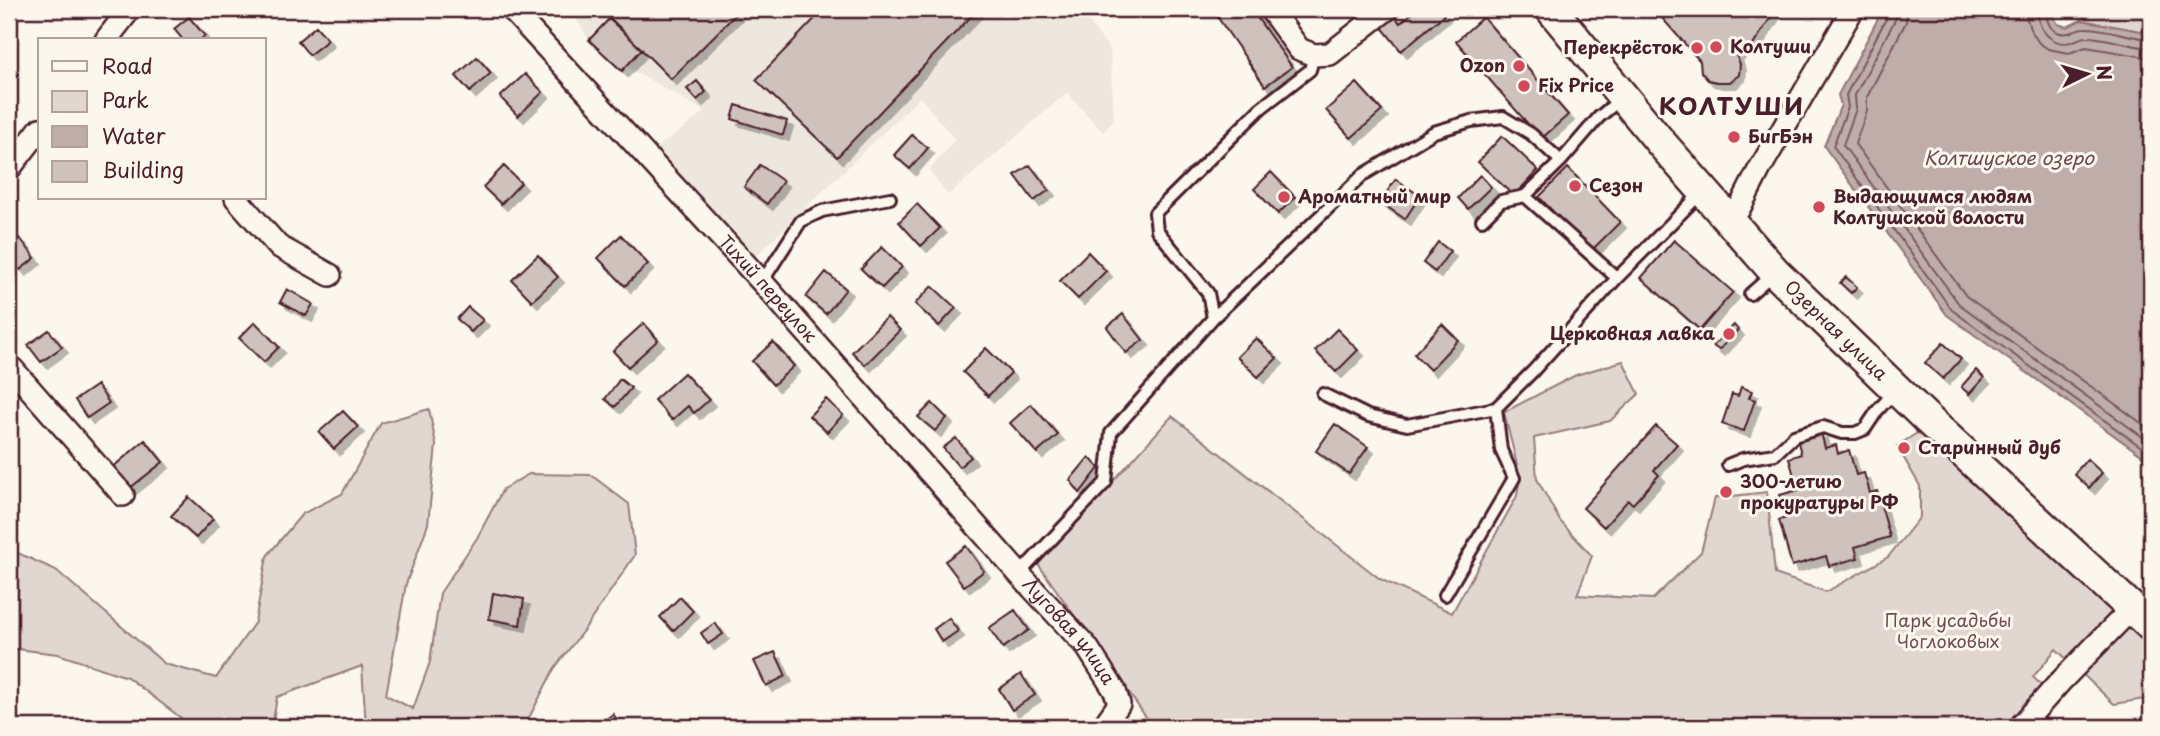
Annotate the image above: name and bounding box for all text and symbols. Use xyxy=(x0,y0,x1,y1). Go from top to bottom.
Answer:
place label: Колтуши xyxy=(1730,32,1811,59)
place label: Перекрёсток xyxy=(1564,33,1684,60)
legend xyxy=(38,38,266,200)
north arrow xyxy=(2052,38,2122,108)
marker: Колтуши xyxy=(1708,39,1724,55)
marker: Перекрёсток xyxy=(1689,40,1705,56)
text: Road xyxy=(102,49,153,81)
place label: Ozon xyxy=(1460,51,1505,78)
marker: Ozon xyxy=(1511,58,1527,74)
text: N xyxy=(2090,64,2120,81)
place label: Fix Price xyxy=(1538,71,1614,98)
marker: Fix Price xyxy=(1516,78,1532,94)
text: Park xyxy=(102,83,149,115)
district label: КОЛТУШИ xyxy=(1659,87,1805,123)
text: Water xyxy=(102,119,166,151)
place label: БигБэн xyxy=(1748,122,1813,149)
marker: БигБэн xyxy=(1726,129,1742,145)
water label: Колтшуское озеро xyxy=(1924,143,2095,171)
text: Building xyxy=(102,153,184,185)
place label: Сезон xyxy=(1589,171,1643,198)
marker: Сезон xyxy=(1567,178,1583,194)
place label: Ароматный мир xyxy=(1297,182,1451,209)
place label: Выдающимся людям Колтушской волости xyxy=(1833,182,2032,230)
marker: Ароматный мир xyxy=(1276,189,1292,205)
marker: Выдающимся людям Колтушской волости xyxy=(1811,199,1827,215)
street label: Тихий переулок xyxy=(713,229,824,348)
street label: Озерная улица xyxy=(1779,273,1895,386)
place label: Церковная лавка xyxy=(1550,319,1715,346)
marker: Церковная лавка xyxy=(1721,326,1737,342)
place label: Старинный дуб xyxy=(1918,433,2061,460)
marker: Старинный дуб xyxy=(1896,440,1912,456)
place label: 300-летию прокуратуры РФ xyxy=(1740,467,1899,515)
marker: 300-летию прокуратуры РФ xyxy=(1718,484,1734,500)
street label: Луговая улица xyxy=(1017,571,1123,690)
park label: Парк усадьбы Чоглоковых xyxy=(1884,606,2012,654)

